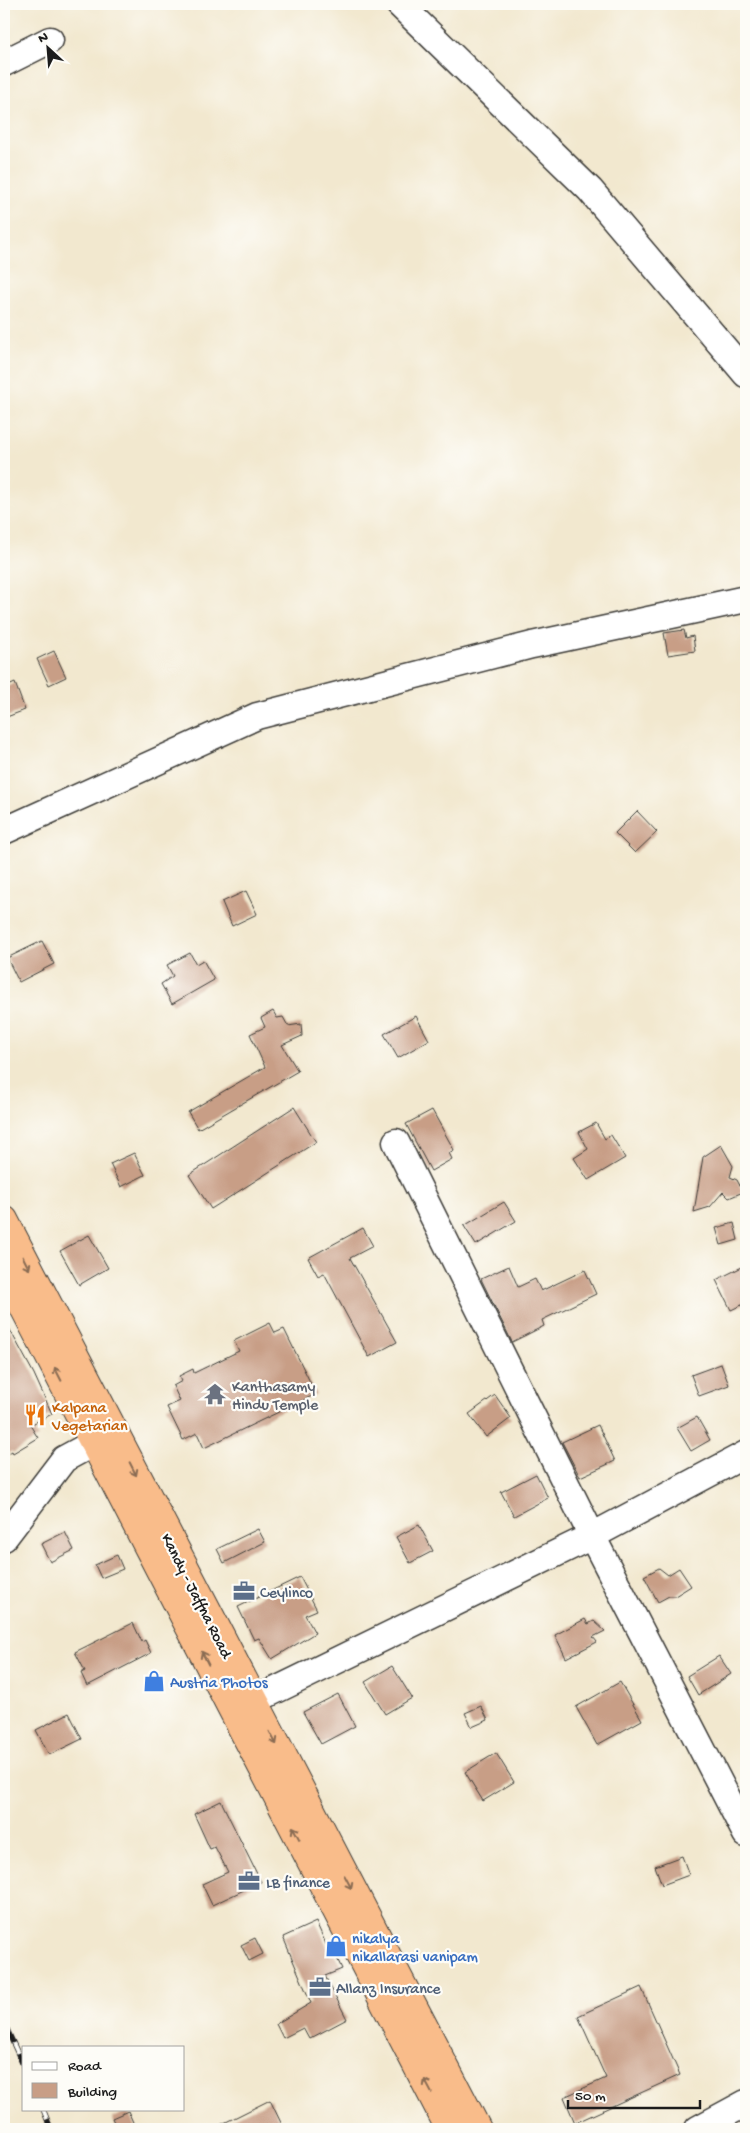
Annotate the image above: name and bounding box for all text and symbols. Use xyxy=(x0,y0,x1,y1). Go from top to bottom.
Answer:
north arrow xyxy=(22,22,72,72)
text: N xyxy=(36,29,51,48)
one-way arrow xyxy=(22,1255,31,1270)
one-way arrow xyxy=(53,1367,62,1382)
place label: Kanthasamy Hindu Temple xyxy=(232,1379,319,1416)
temple icon: Kanthasamy Hindu Temple xyxy=(202,1381,228,1407)
place label: Kalpana Vegetarian xyxy=(51,1400,128,1437)
restaurant icon: Kalpana Vegetarian xyxy=(22,1402,48,1428)
one-way arrow xyxy=(129,1461,138,1476)
street label: Kandy - Jaffna Road xyxy=(155,1531,235,1664)
office icon: Ceylinco xyxy=(231,1578,257,1604)
place label: Ceylinco xyxy=(260,1585,313,1604)
one-way arrow xyxy=(200,1651,209,1666)
shop icon: Austria Photos xyxy=(141,1668,167,1694)
place label: Austria Photos xyxy=(170,1675,269,1694)
one-way arrow xyxy=(268,1730,278,1745)
one-way arrow xyxy=(291,1826,300,1841)
office icon: LB finance xyxy=(236,1868,262,1894)
one-way arrow xyxy=(343,1874,353,1889)
place label: LB finance xyxy=(266,1875,331,1894)
place label: nikalya nikallarasi vanipam xyxy=(352,1931,478,1968)
shop icon: nikalya nikallarasi vanipam xyxy=(323,1933,349,1959)
office icon: Allanz Insurance xyxy=(307,1974,333,2000)
place label: Allanz Insurance xyxy=(336,1981,441,2000)
legend xyxy=(22,2046,185,2110)
text: Road xyxy=(68,2058,102,2076)
scale bar xyxy=(568,2078,700,2110)
one-way arrow xyxy=(423,2079,432,2094)
text: Building xyxy=(67,2084,117,2102)
text: 50 m xyxy=(575,2088,606,2106)

